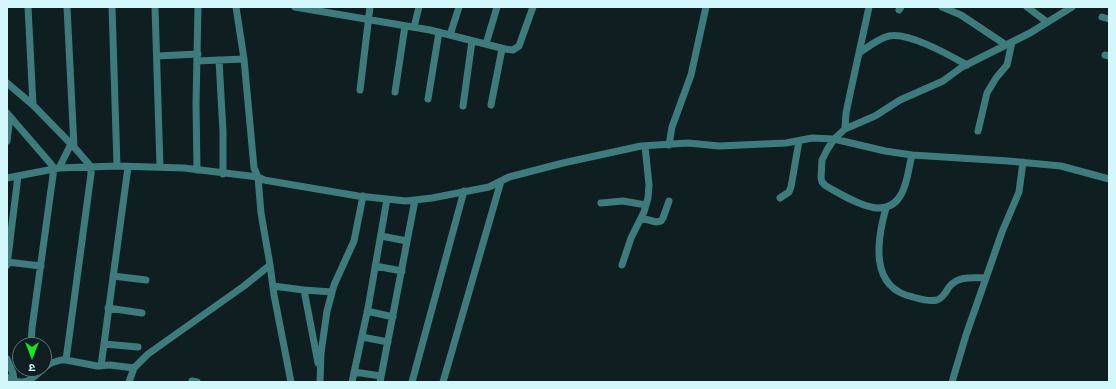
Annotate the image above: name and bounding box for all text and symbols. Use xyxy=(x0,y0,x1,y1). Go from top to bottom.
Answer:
north arrow xyxy=(12,337,52,377)
text: उ xyxy=(29,361,35,375)

